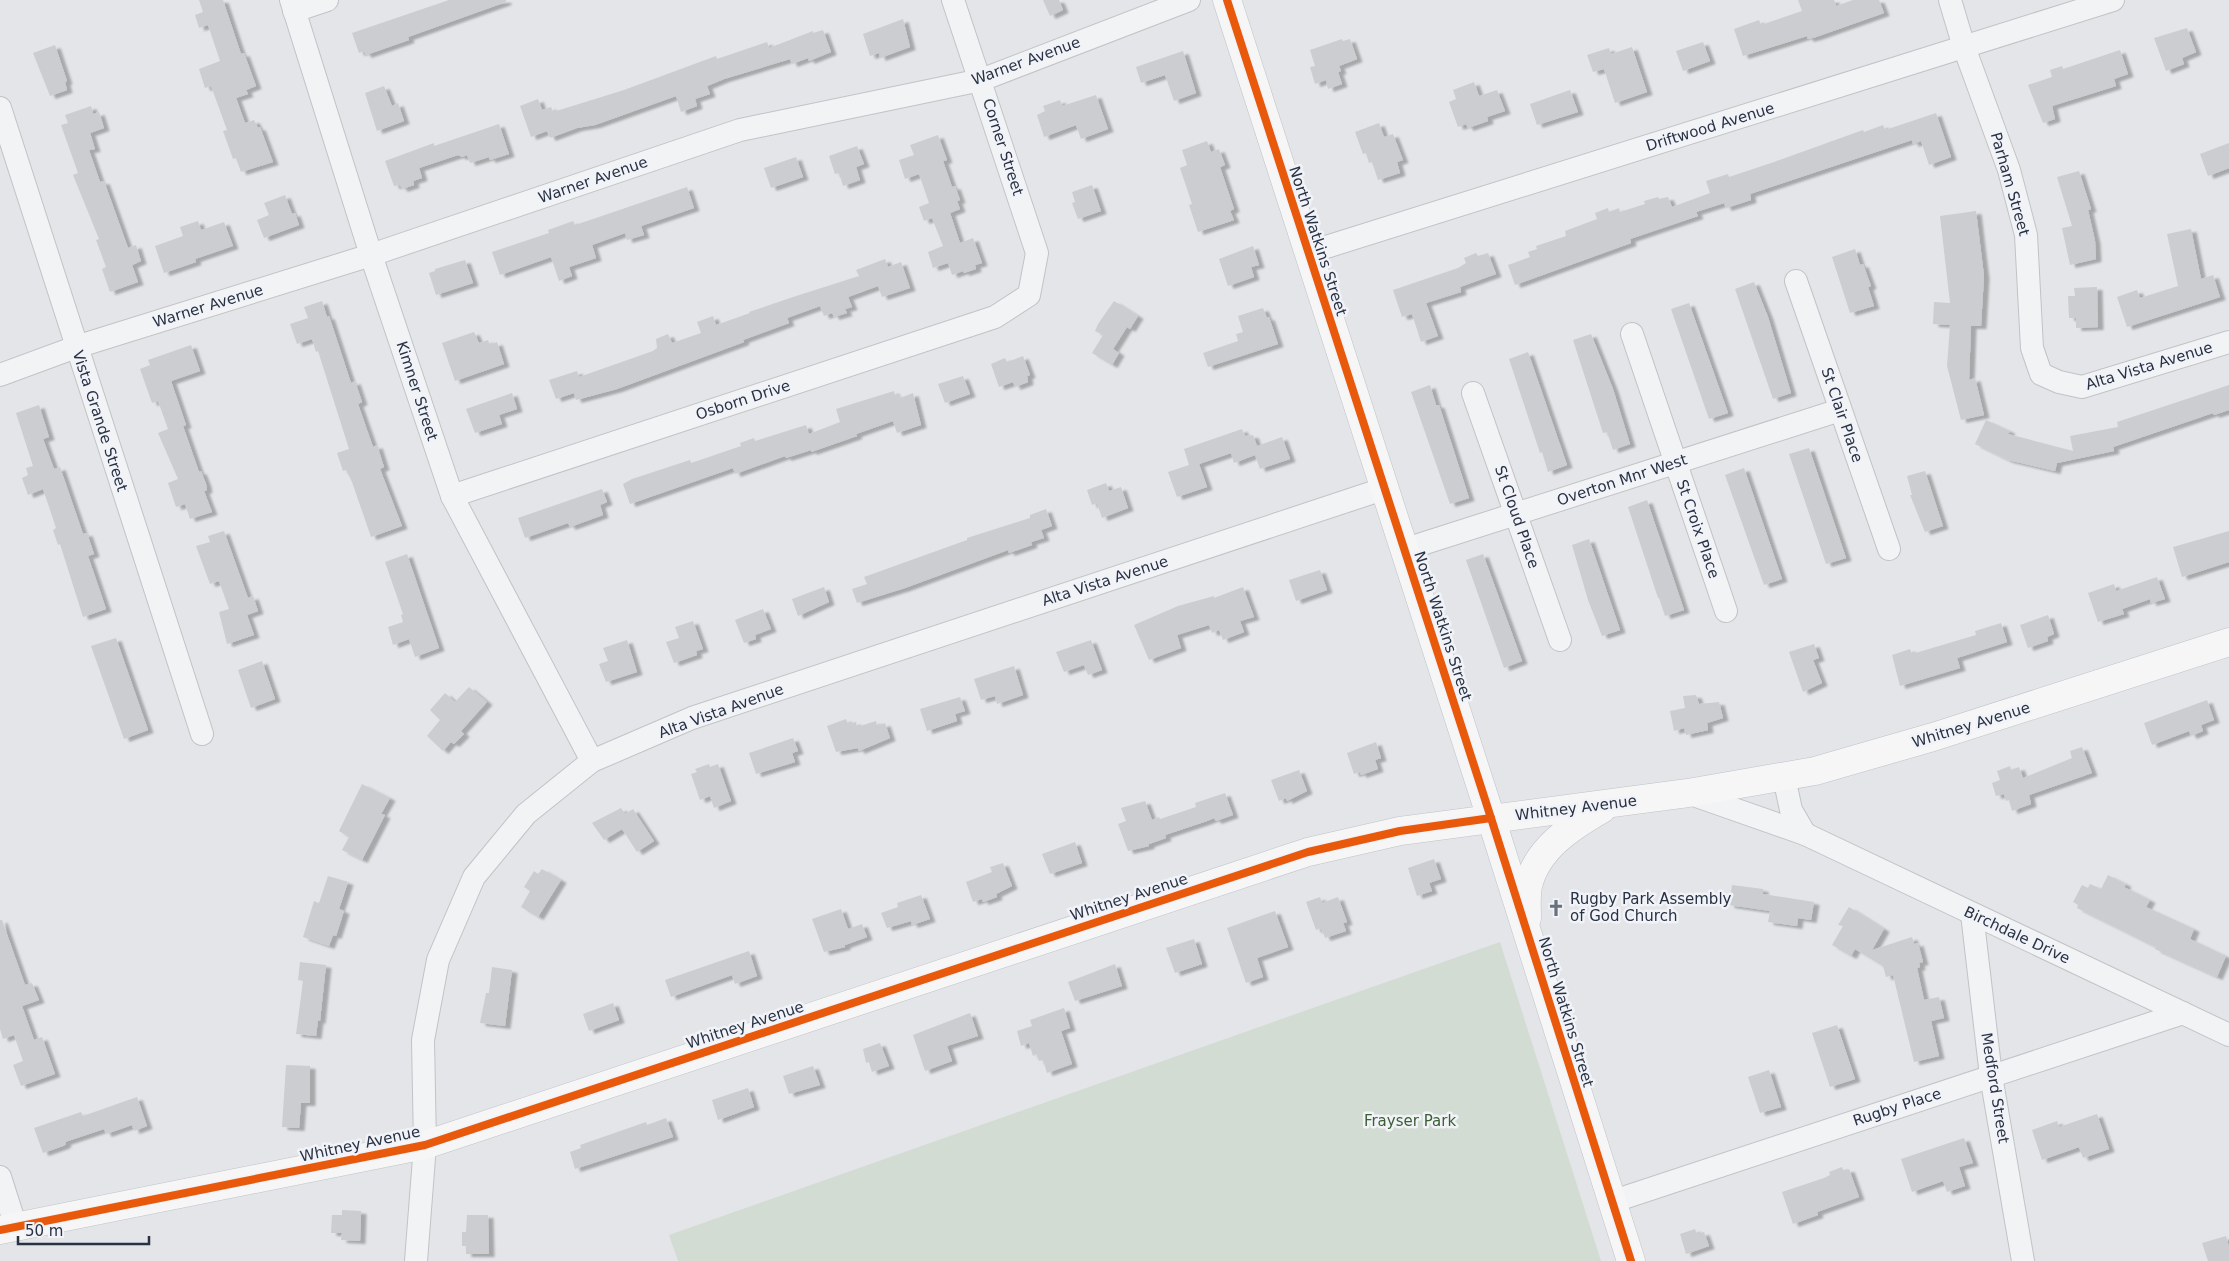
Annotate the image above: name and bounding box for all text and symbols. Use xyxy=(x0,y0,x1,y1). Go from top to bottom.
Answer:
street label: Warner Avenue xyxy=(969,33,1083,89)
street label: Corner Street xyxy=(979,96,1027,198)
street label: Driftwood Avenue xyxy=(1644,99,1776,155)
street label: Parham Street xyxy=(1987,130,2033,238)
street label: Warner Avenue xyxy=(536,153,650,207)
street label: North Watkins Street xyxy=(1285,164,1351,318)
street label: Warner Avenue xyxy=(151,281,265,331)
street label: Alta Vista Avenue xyxy=(2083,338,2215,394)
street label: Kimner Street xyxy=(392,339,442,443)
street label: Vista Grande Street xyxy=(69,348,131,494)
street label: St Clair Place xyxy=(1817,365,1867,465)
street label: Osborn Drive xyxy=(693,376,793,424)
street label: Overton Mnr West xyxy=(1555,450,1689,510)
street label: St Cloud Place xyxy=(1491,463,1543,571)
street label: St Croix Place xyxy=(1673,477,1723,581)
street label: North Watkins Street xyxy=(1410,549,1476,703)
street label: Alta Vista Avenue xyxy=(1040,552,1170,610)
street label: Alta Vista Avenue xyxy=(656,680,786,742)
street label: Whitney Avenue xyxy=(1910,698,2032,752)
street label: Whitney Avenue xyxy=(1514,792,1638,824)
street label: Whitney Avenue xyxy=(1068,870,1190,924)
place label: Rugby Park Assembly of God Church xyxy=(1570,890,1732,925)
church icon: Rugby Park Assembly of God Church xyxy=(1546,898,1566,918)
street label: Birchdale Drive xyxy=(1961,903,2073,967)
street label: North Watkins Street xyxy=(1535,935,1597,1089)
street label: Whitney Avenue xyxy=(684,998,806,1052)
street label: Medford Street xyxy=(1977,1031,2013,1145)
street label: Rugby Place xyxy=(1851,1084,1943,1130)
park label: Frayser Park xyxy=(1364,1112,1456,1130)
street label: Whitney Avenue xyxy=(298,1122,422,1166)
scale bar xyxy=(18,1214,149,1246)
text: 50 m xyxy=(25,1222,63,1240)

